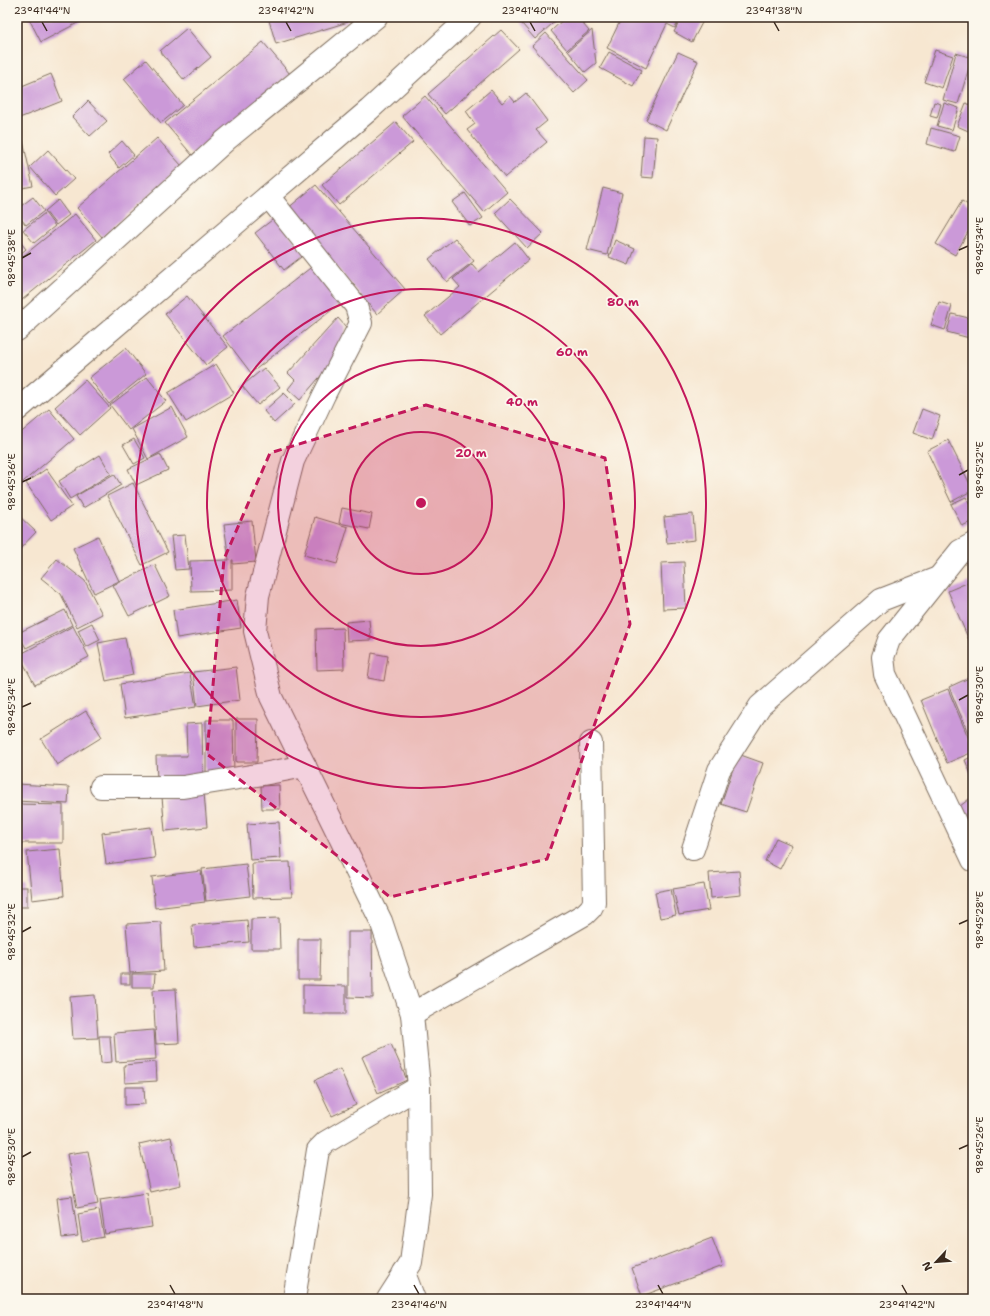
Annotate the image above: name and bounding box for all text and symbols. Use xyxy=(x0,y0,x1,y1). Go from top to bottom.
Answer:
text: 23°41'44"N xyxy=(14,4,70,17)
text: 23°41'42"N xyxy=(258,4,314,17)
text: 23°41'40"N xyxy=(501,4,559,17)
text: 23°41'38"N xyxy=(746,4,802,17)
text: 98°45'34"E xyxy=(973,217,986,275)
text: 98°45'38"E xyxy=(5,229,18,287)
text: 80 m xyxy=(607,294,639,310)
text: 60 m xyxy=(556,344,588,360)
text: 40 m xyxy=(506,394,538,410)
text: 98°45'32"E xyxy=(973,441,986,499)
text: 20 m xyxy=(455,445,487,461)
text: 98°45'36"E xyxy=(5,453,18,511)
centre of rings xyxy=(414,496,428,510)
text: 98°45'30"E xyxy=(973,666,986,724)
text: 98°45'34"E xyxy=(5,678,18,736)
text: 98°45'28"E xyxy=(973,891,986,949)
text: 98°45'32"E xyxy=(5,903,18,961)
text: 98°45'26"E xyxy=(973,1116,986,1174)
text: 98°45'30"E xyxy=(5,1128,18,1186)
north arrow xyxy=(916,1242,956,1282)
text: N xyxy=(919,1259,936,1273)
text: 23°41'48"N xyxy=(147,1298,203,1311)
text: 23°41'46"N xyxy=(391,1298,447,1311)
text: 23°41'44"N xyxy=(635,1298,691,1311)
text: 23°41'42"N xyxy=(879,1298,935,1311)

